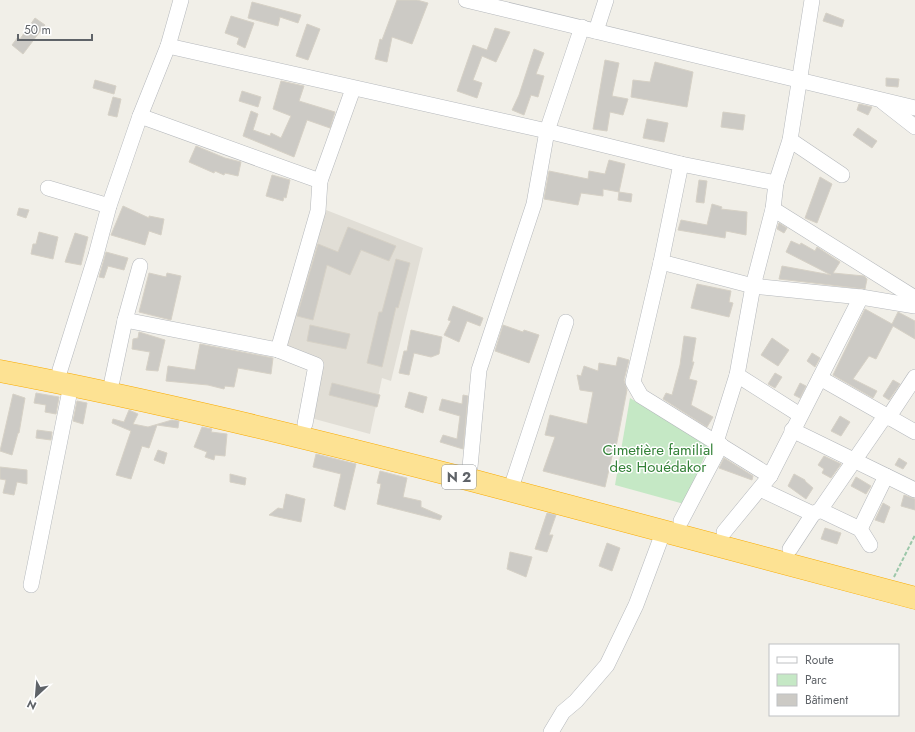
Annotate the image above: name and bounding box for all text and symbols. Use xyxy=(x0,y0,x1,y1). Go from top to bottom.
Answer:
scale bar xyxy=(18,16,92,42)
text: 50 m xyxy=(24,21,51,39)
park label: Cimetière familial des Houédakor xyxy=(602,439,714,478)
road number: N 2 xyxy=(442,465,476,489)
legend xyxy=(769,644,899,716)
text: Route xyxy=(805,651,834,669)
text: Parc xyxy=(805,671,827,689)
north arrow xyxy=(16,676,56,716)
text: Bâtiment xyxy=(805,691,848,709)
text: N xyxy=(24,696,39,714)

